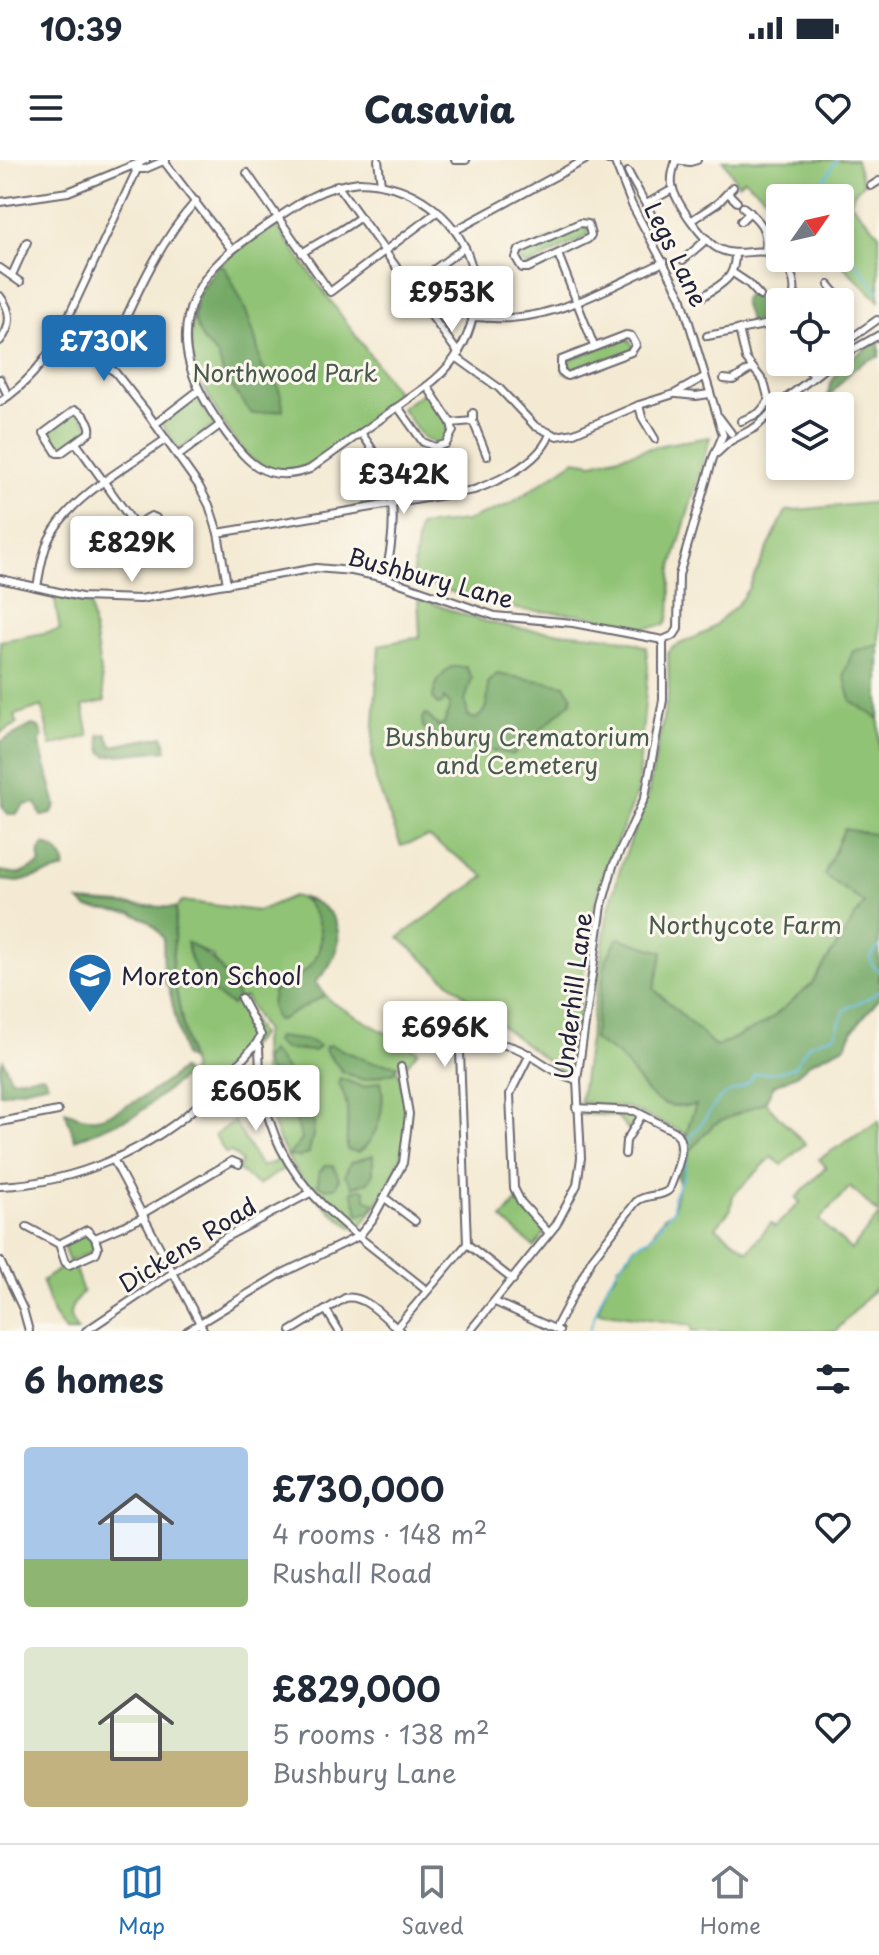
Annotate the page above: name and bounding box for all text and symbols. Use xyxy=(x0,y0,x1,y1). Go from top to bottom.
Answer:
text: 10:39 xyxy=(40,6,122,51)
text: Casavia xyxy=(364,81,515,135)
icon: menu xyxy=(24,86,68,130)
icon: heart xyxy=(811,86,855,130)
north arrow xyxy=(766,184,854,272)
map controls xyxy=(766,184,854,480)
street label: Legs Lane xyxy=(636,195,718,313)
pin: £953K xyxy=(396,266,508,334)
text: £953K xyxy=(409,272,495,311)
button: locate xyxy=(766,288,854,376)
pin: £730K xyxy=(48,315,160,383)
text: £730K xyxy=(60,321,148,360)
park label: Northwood Park xyxy=(192,354,378,390)
button: layers xyxy=(766,392,854,480)
pin: £342K xyxy=(348,448,460,516)
text: £342K xyxy=(359,454,450,493)
pin: £829K xyxy=(76,516,188,584)
text: £829K xyxy=(88,522,176,561)
street label: Bushbury Lane xyxy=(344,538,518,616)
park label: Bushbury Crematorium and Cemetery xyxy=(384,718,650,782)
park label: Northycote Farm xyxy=(648,906,842,942)
street label: Underhill Lane xyxy=(544,910,600,1082)
school or university icon: Moreton School xyxy=(66,951,114,1014)
place label: Moreton School xyxy=(121,957,302,993)
pin: £696K xyxy=(389,1001,501,1069)
text: £696K xyxy=(401,1007,489,1046)
pin: £605K xyxy=(200,1065,312,1133)
text: £605K xyxy=(210,1071,302,1110)
street label: Dickens Road xyxy=(111,1187,263,1301)
text: 6 homes xyxy=(24,1353,164,1405)
icon: filters xyxy=(811,1357,855,1401)
text: £730,000 xyxy=(272,1462,445,1514)
icon: home xyxy=(88,1479,184,1575)
icon: heart xyxy=(811,1505,855,1549)
text: 4 rooms · 148 m² xyxy=(272,1514,487,1553)
text: Rushall Road xyxy=(272,1553,432,1592)
text: £829,000 xyxy=(272,1662,441,1714)
icon: home xyxy=(88,1679,184,1775)
icon: heart xyxy=(811,1705,855,1749)
text: 5 rooms · 138 m² xyxy=(272,1714,490,1753)
text: Bushbury Lane xyxy=(272,1753,457,1792)
tab: Map xyxy=(118,1860,165,1941)
tab: Saved xyxy=(401,1860,464,1941)
tab: Home xyxy=(700,1860,761,1941)

